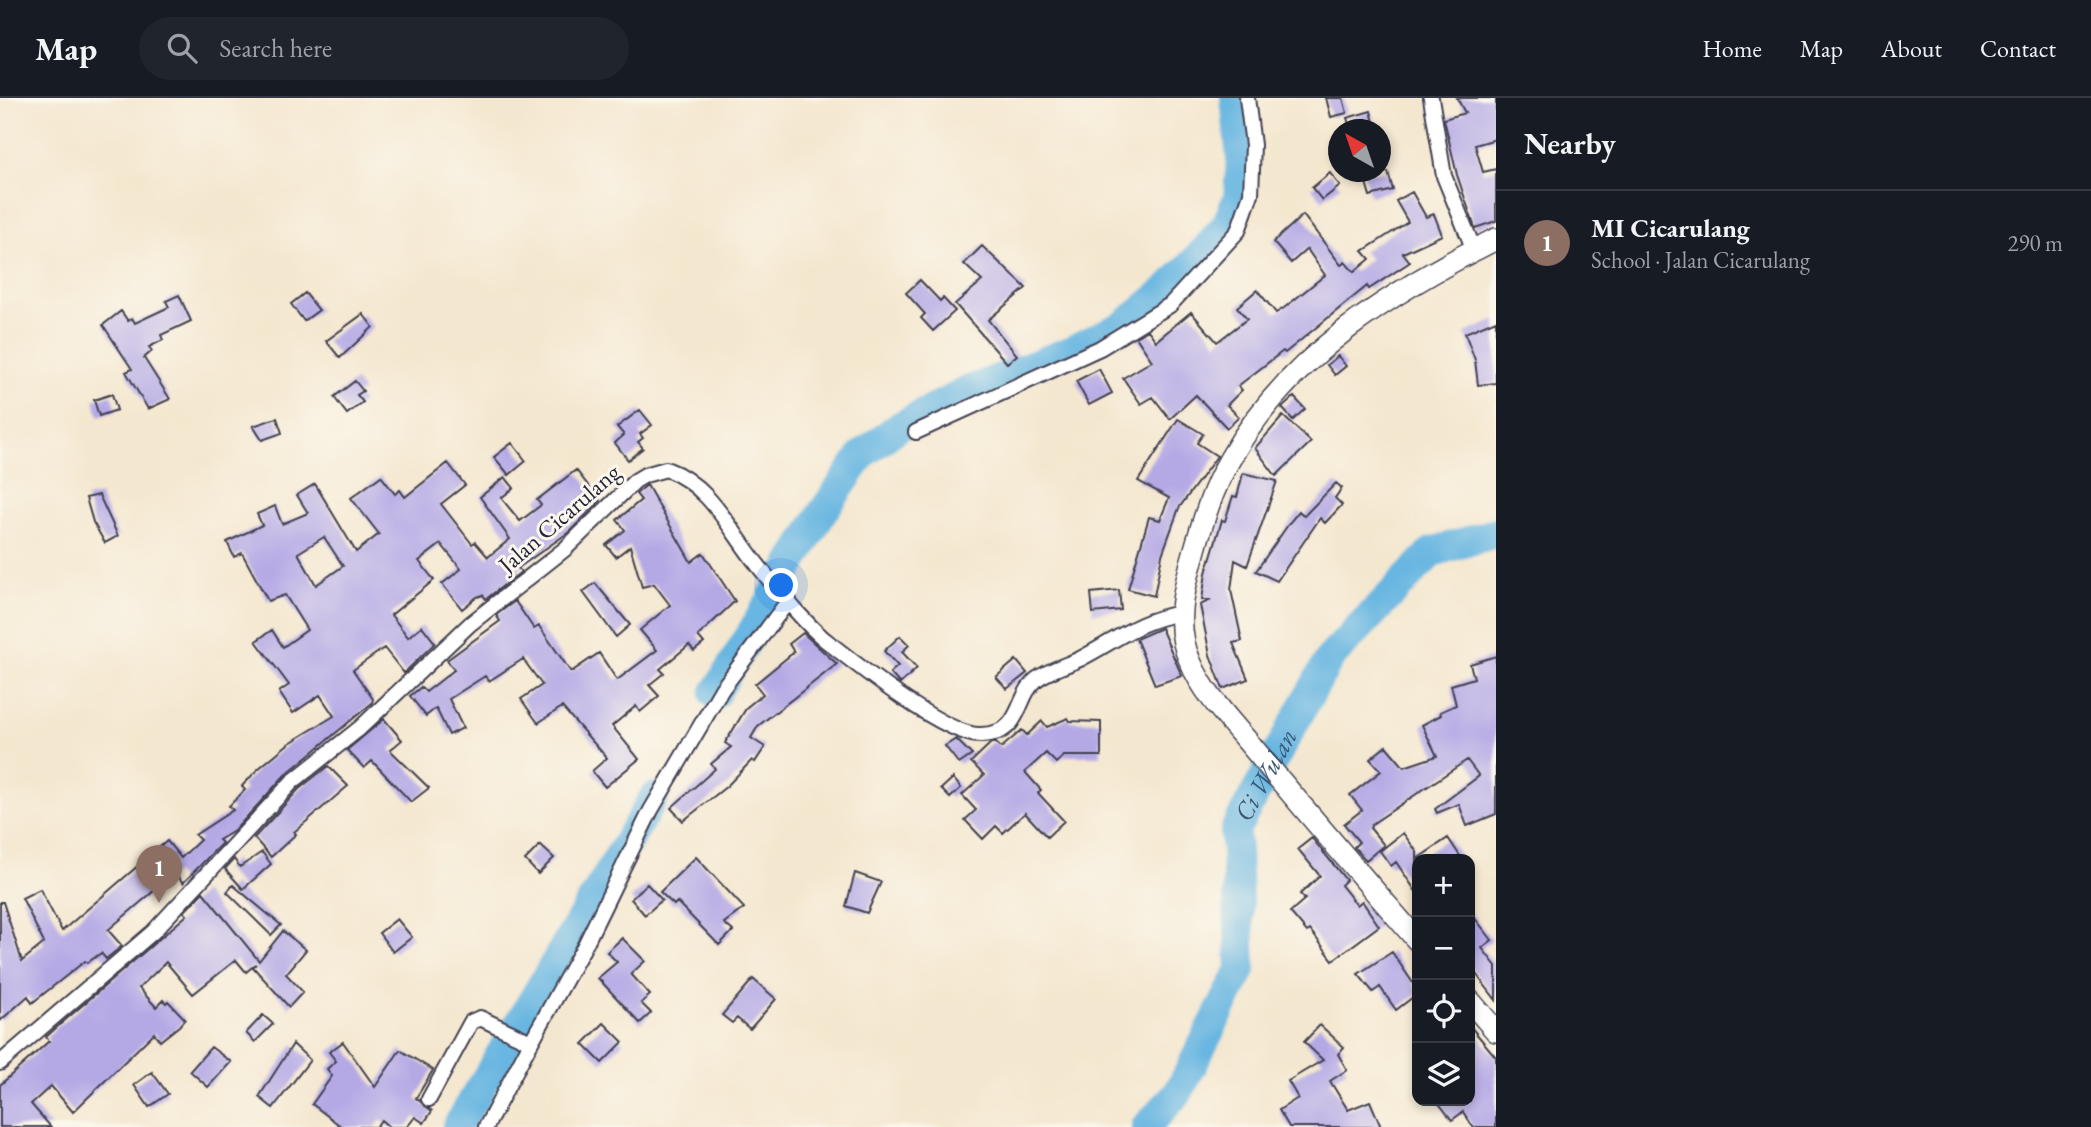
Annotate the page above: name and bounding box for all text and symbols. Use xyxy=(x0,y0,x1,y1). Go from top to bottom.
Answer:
search box xyxy=(139,17,629,80)
text: Map xyxy=(35,27,97,70)
icon: search xyxy=(163,29,201,67)
text: Search here xyxy=(219,31,332,65)
text: Home xyxy=(1702,33,1762,64)
text: Map xyxy=(1800,33,1843,64)
text: About xyxy=(1881,33,1942,64)
text: Contact xyxy=(1980,33,2056,64)
north arrow xyxy=(1328,119,1391,182)
text: Nearby xyxy=(1524,124,1616,163)
text: MI Cicarulang xyxy=(1591,211,1750,245)
text: 1 xyxy=(1541,228,1553,258)
text: 290 m xyxy=(2007,228,2063,258)
text: School · Jalan Cicarulang xyxy=(1591,245,1810,275)
street label: Jalan Cicarulang xyxy=(490,456,627,581)
your location xyxy=(764,568,798,602)
water label: Ci Wulan xyxy=(1226,723,1305,827)
pin: 1 xyxy=(136,845,182,903)
map controls xyxy=(1412,854,1475,1106)
button: + xyxy=(1412,854,1475,917)
button: − xyxy=(1412,917,1475,980)
button: locate xyxy=(1412,980,1475,1043)
button: layers xyxy=(1412,1043,1475,1106)

